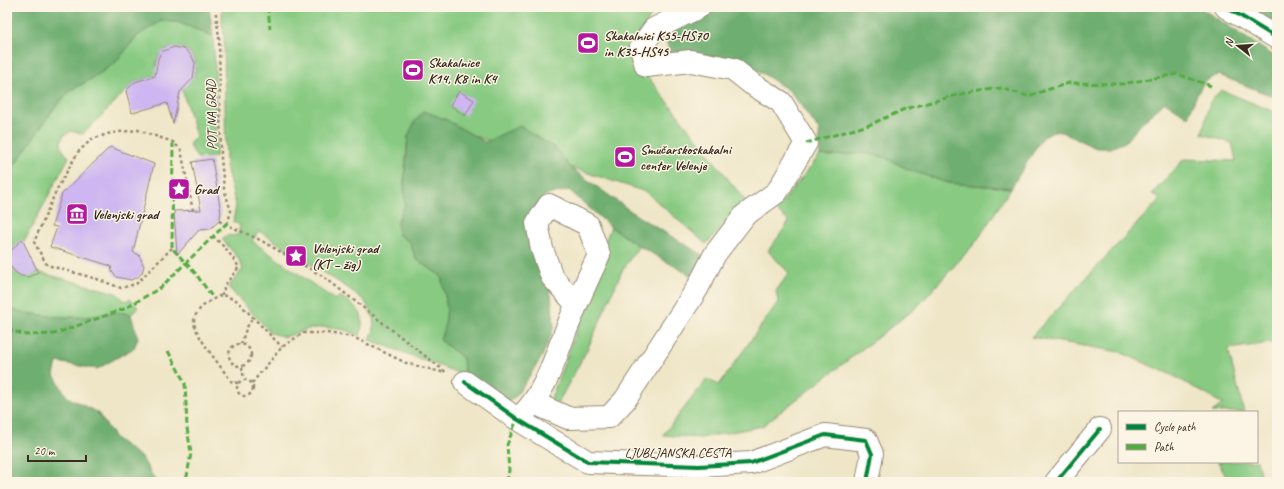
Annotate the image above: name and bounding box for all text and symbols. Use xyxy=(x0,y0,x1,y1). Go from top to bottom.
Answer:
north arrow xyxy=(1218,26,1258,66)
place label: Skakalnici K55-HS70 in K35-HS45 xyxy=(604,27,709,60)
sports icon: Skakalnici K55-HS70 in K35-HS45 xyxy=(575,30,601,56)
text: N xyxy=(1221,36,1237,48)
place label: Skakalnice K14, K8 in K4 xyxy=(428,54,498,87)
sports icon: Skakalnice K14, K8 in K4 xyxy=(400,57,426,83)
street label: POT NA GRAD xyxy=(202,78,221,150)
place label: Smučarskoskakalni center Velenje xyxy=(640,141,733,174)
sports icon: Smučarskoskakalni center Velenje xyxy=(612,144,638,170)
place icon: Grad xyxy=(166,176,192,202)
place label: Grad xyxy=(194,181,220,198)
museum icon: Velenjski grad xyxy=(64,201,90,227)
place label: Velenjski grad xyxy=(92,206,160,223)
place label: Velenjski grad (KT – žig) xyxy=(312,240,380,273)
place icon: Velenjski grad (KT – žig) xyxy=(283,243,309,269)
legend xyxy=(1118,411,1258,463)
text: Cycle path xyxy=(1154,419,1196,435)
scale bar xyxy=(28,437,86,463)
text: Path xyxy=(1154,439,1174,455)
text: 20 m xyxy=(34,443,56,459)
street label: LJUBLJANSKA CESTA xyxy=(625,444,732,461)

